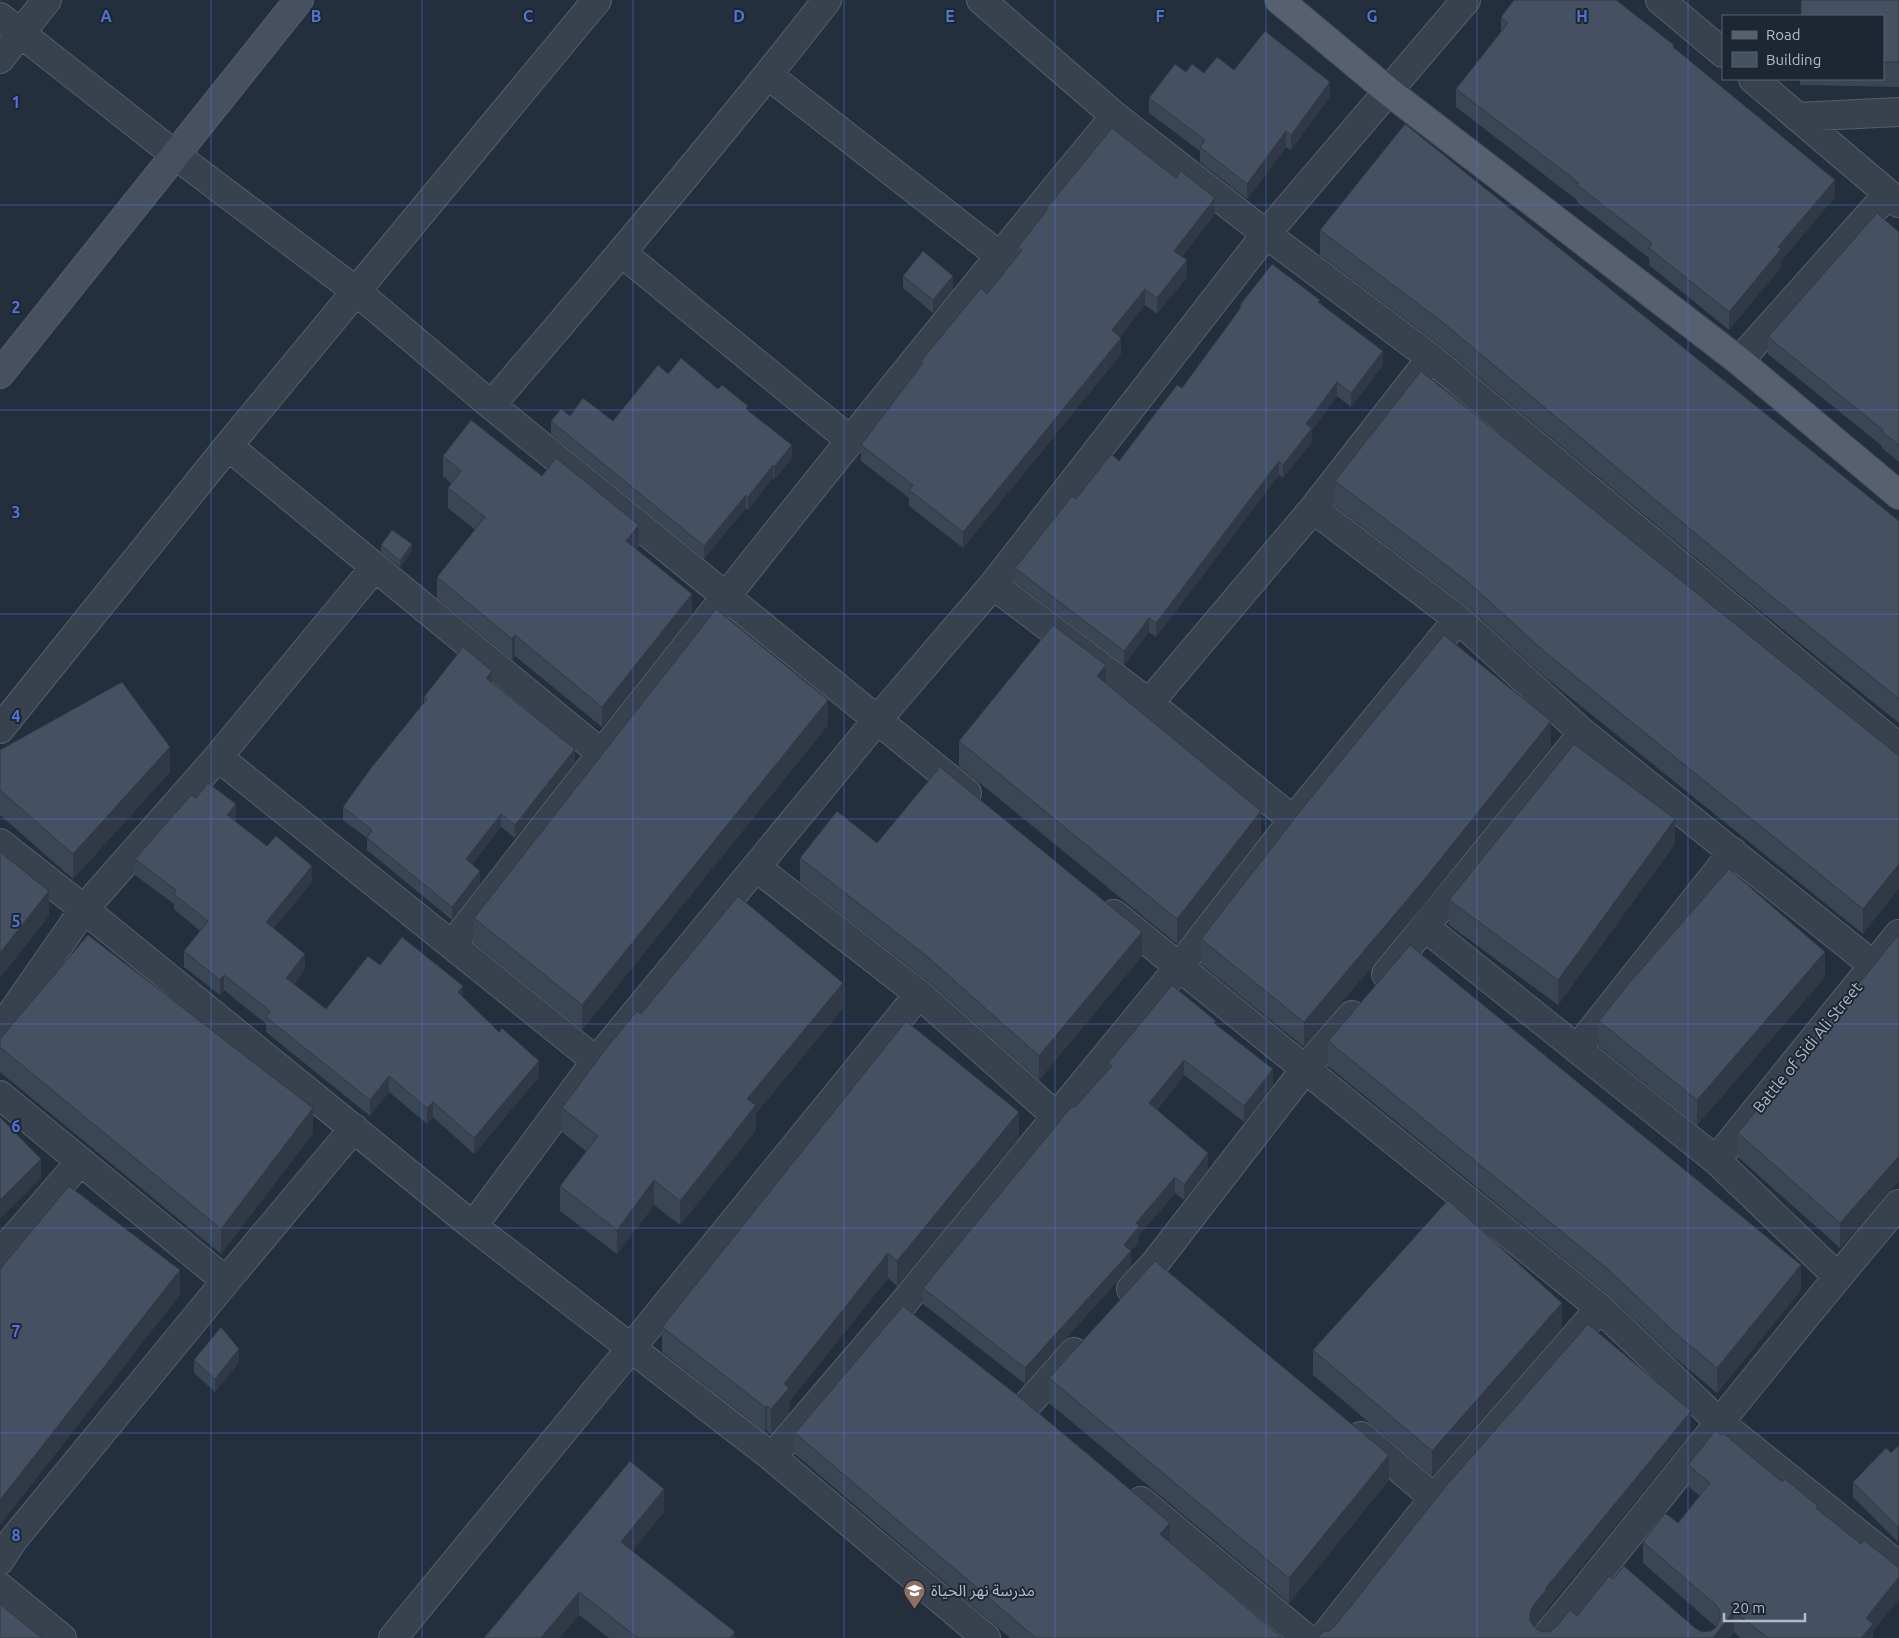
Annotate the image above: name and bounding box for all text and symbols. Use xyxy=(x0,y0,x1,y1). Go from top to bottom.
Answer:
text: A xyxy=(100,7,112,25)
text: B xyxy=(311,7,321,25)
text: C xyxy=(523,7,533,25)
text: D xyxy=(733,7,745,25)
text: E xyxy=(945,7,955,25)
text: F xyxy=(1156,7,1165,25)
text: G xyxy=(1366,7,1378,25)
text: H xyxy=(1576,7,1588,25)
legend xyxy=(1722,15,1884,80)
text: Road xyxy=(1766,26,1801,43)
text: Building xyxy=(1766,51,1821,68)
text: 1 xyxy=(11,93,21,111)
text: 2 xyxy=(11,298,21,316)
text: 3 xyxy=(11,503,21,521)
text: 4 xyxy=(11,707,21,725)
text: 5 xyxy=(11,912,21,930)
street label: Battle of Sidi Ali Street xyxy=(1749,978,1866,1116)
text: 6 xyxy=(11,1117,21,1135)
text: 7 xyxy=(11,1322,21,1340)
text: 8 xyxy=(11,1526,21,1544)
school or university icon: مدرسة نهر الحياة xyxy=(903,1578,927,1609)
place label: مدرسة نهر الحياة xyxy=(931,1581,1035,1600)
scale bar xyxy=(1724,1590,1805,1622)
text: 20 m xyxy=(1732,1599,1765,1616)

